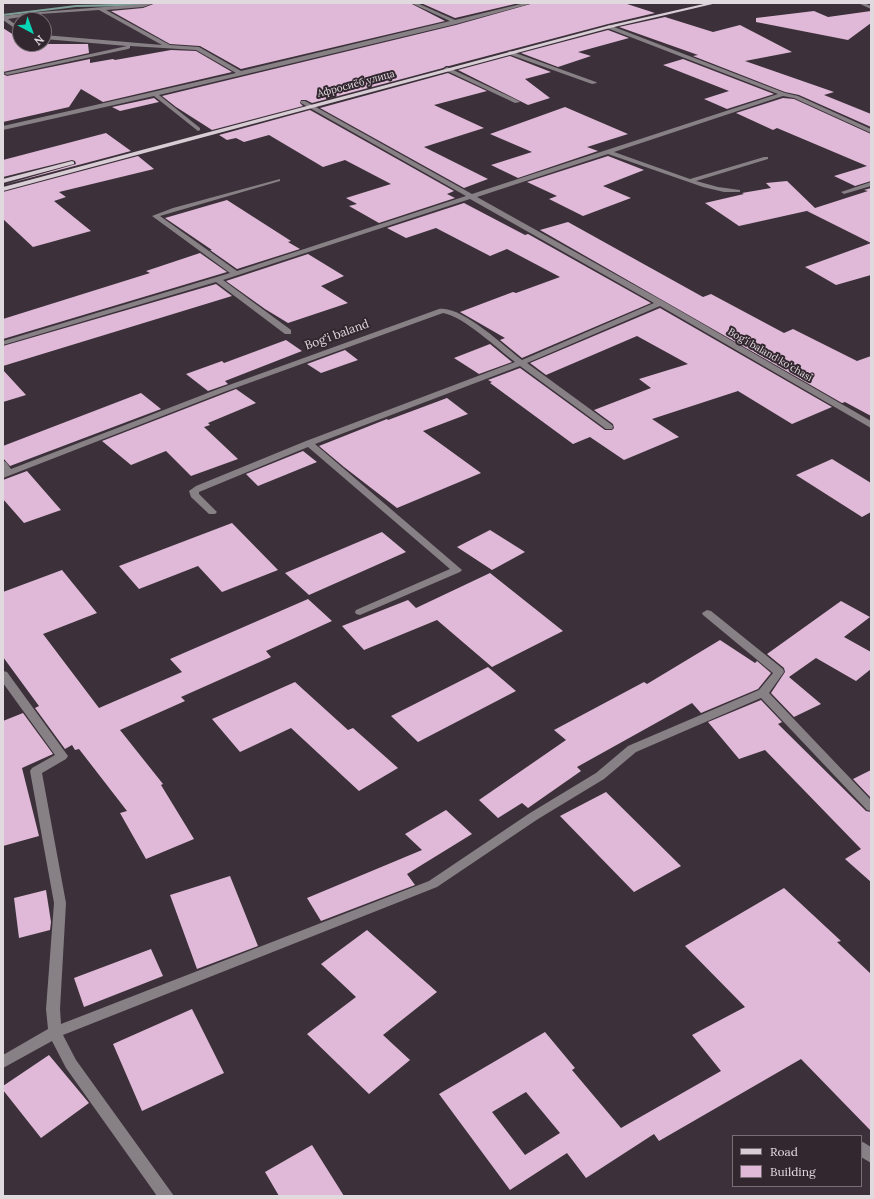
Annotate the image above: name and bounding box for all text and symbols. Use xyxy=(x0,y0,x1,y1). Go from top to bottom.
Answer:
north arrow xyxy=(12,12,52,52)
text: N xyxy=(31,32,47,48)
street label: Афросиёб улица xyxy=(316,68,396,100)
street label: Bog'i baland xyxy=(303,317,371,353)
street label: Bog'i baland ko'chasi xyxy=(726,326,814,384)
legend xyxy=(732,1135,862,1187)
text: Road xyxy=(770,1144,798,1159)
text: Building xyxy=(770,1164,816,1179)

